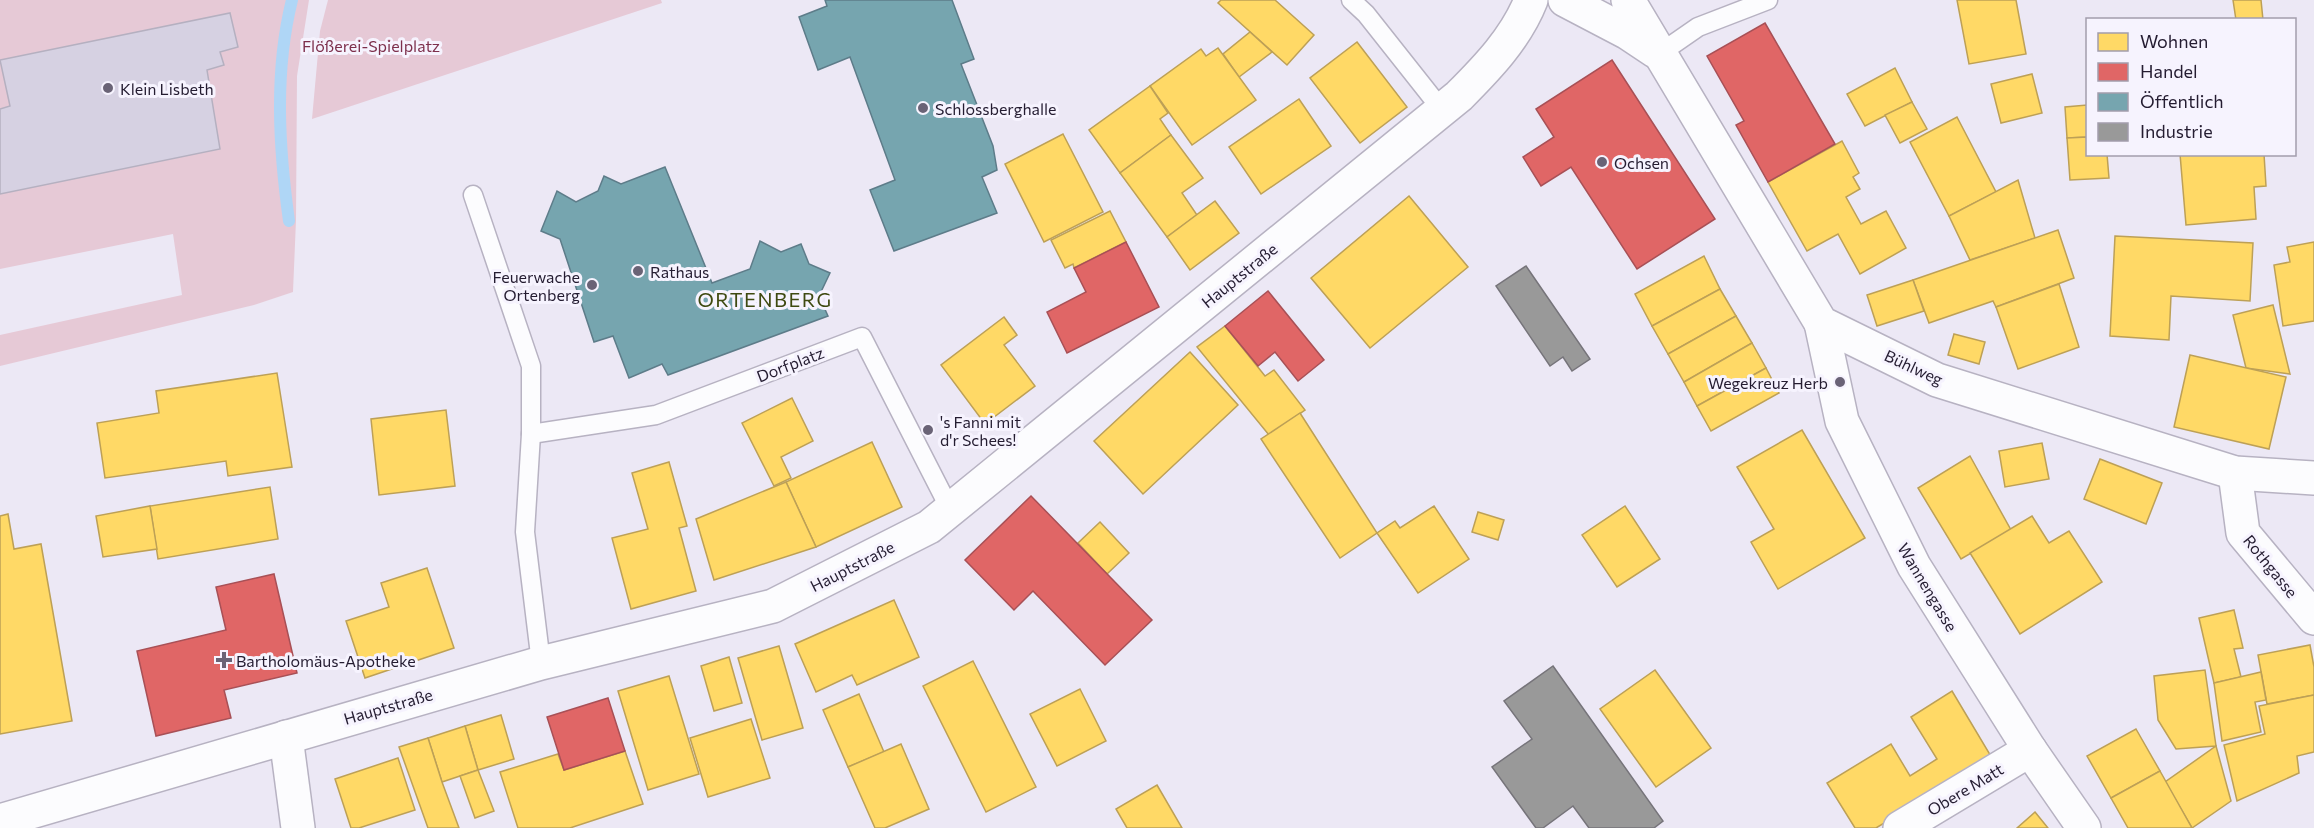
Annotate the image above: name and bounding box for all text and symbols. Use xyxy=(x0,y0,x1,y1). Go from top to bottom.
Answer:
legend xyxy=(2086,18,2296,156)
text: Wohnen xyxy=(2140,30,2208,52)
park label: Flößerei-Spielplatz xyxy=(302,36,440,55)
text: Handel xyxy=(2140,60,2198,82)
place label: Klein Lisbeth xyxy=(120,79,214,98)
marker: Klein Lisbeth xyxy=(101,81,115,95)
text: Öffentlich xyxy=(2140,90,2224,112)
place label: Schlossberghalle xyxy=(935,99,1057,118)
marker: Schlossberghalle xyxy=(916,101,930,115)
text: Industrie xyxy=(2140,120,2213,142)
place label: Ochsen xyxy=(1614,153,1669,172)
marker: Ochsen xyxy=(1595,155,1609,169)
street label: Hauptstraße xyxy=(1197,239,1281,311)
place label: Rathaus xyxy=(650,262,709,281)
marker: Rathaus xyxy=(631,264,645,278)
place label: Feuerwache Ortenberg xyxy=(492,267,580,304)
marker: Feuerwache Ortenberg xyxy=(585,278,599,292)
district label: ORTENBERG xyxy=(697,287,833,311)
street label: Dorfplatz xyxy=(754,342,826,385)
street label: Bühlweg xyxy=(1882,345,1946,389)
place label: Wegekreuz Herb xyxy=(1708,373,1828,392)
marker: Wegekreuz Herb xyxy=(1833,375,1847,389)
place label: 's Fanni mit d'r Schees! xyxy=(940,412,1021,449)
marker: 's Fanni mit d'r Schees! xyxy=(921,423,935,437)
street label: Rothgasse xyxy=(2240,531,2302,601)
street label: Hauptstraße xyxy=(807,537,897,595)
street label: Wannengasse xyxy=(1894,539,1962,635)
place label: Bartholomäus-Apotheke xyxy=(236,651,416,670)
marker: Bartholomäus-Apotheke xyxy=(217,653,231,667)
street label: Hauptstraße xyxy=(341,684,435,728)
street label: Obere Matt xyxy=(1924,759,2007,819)

